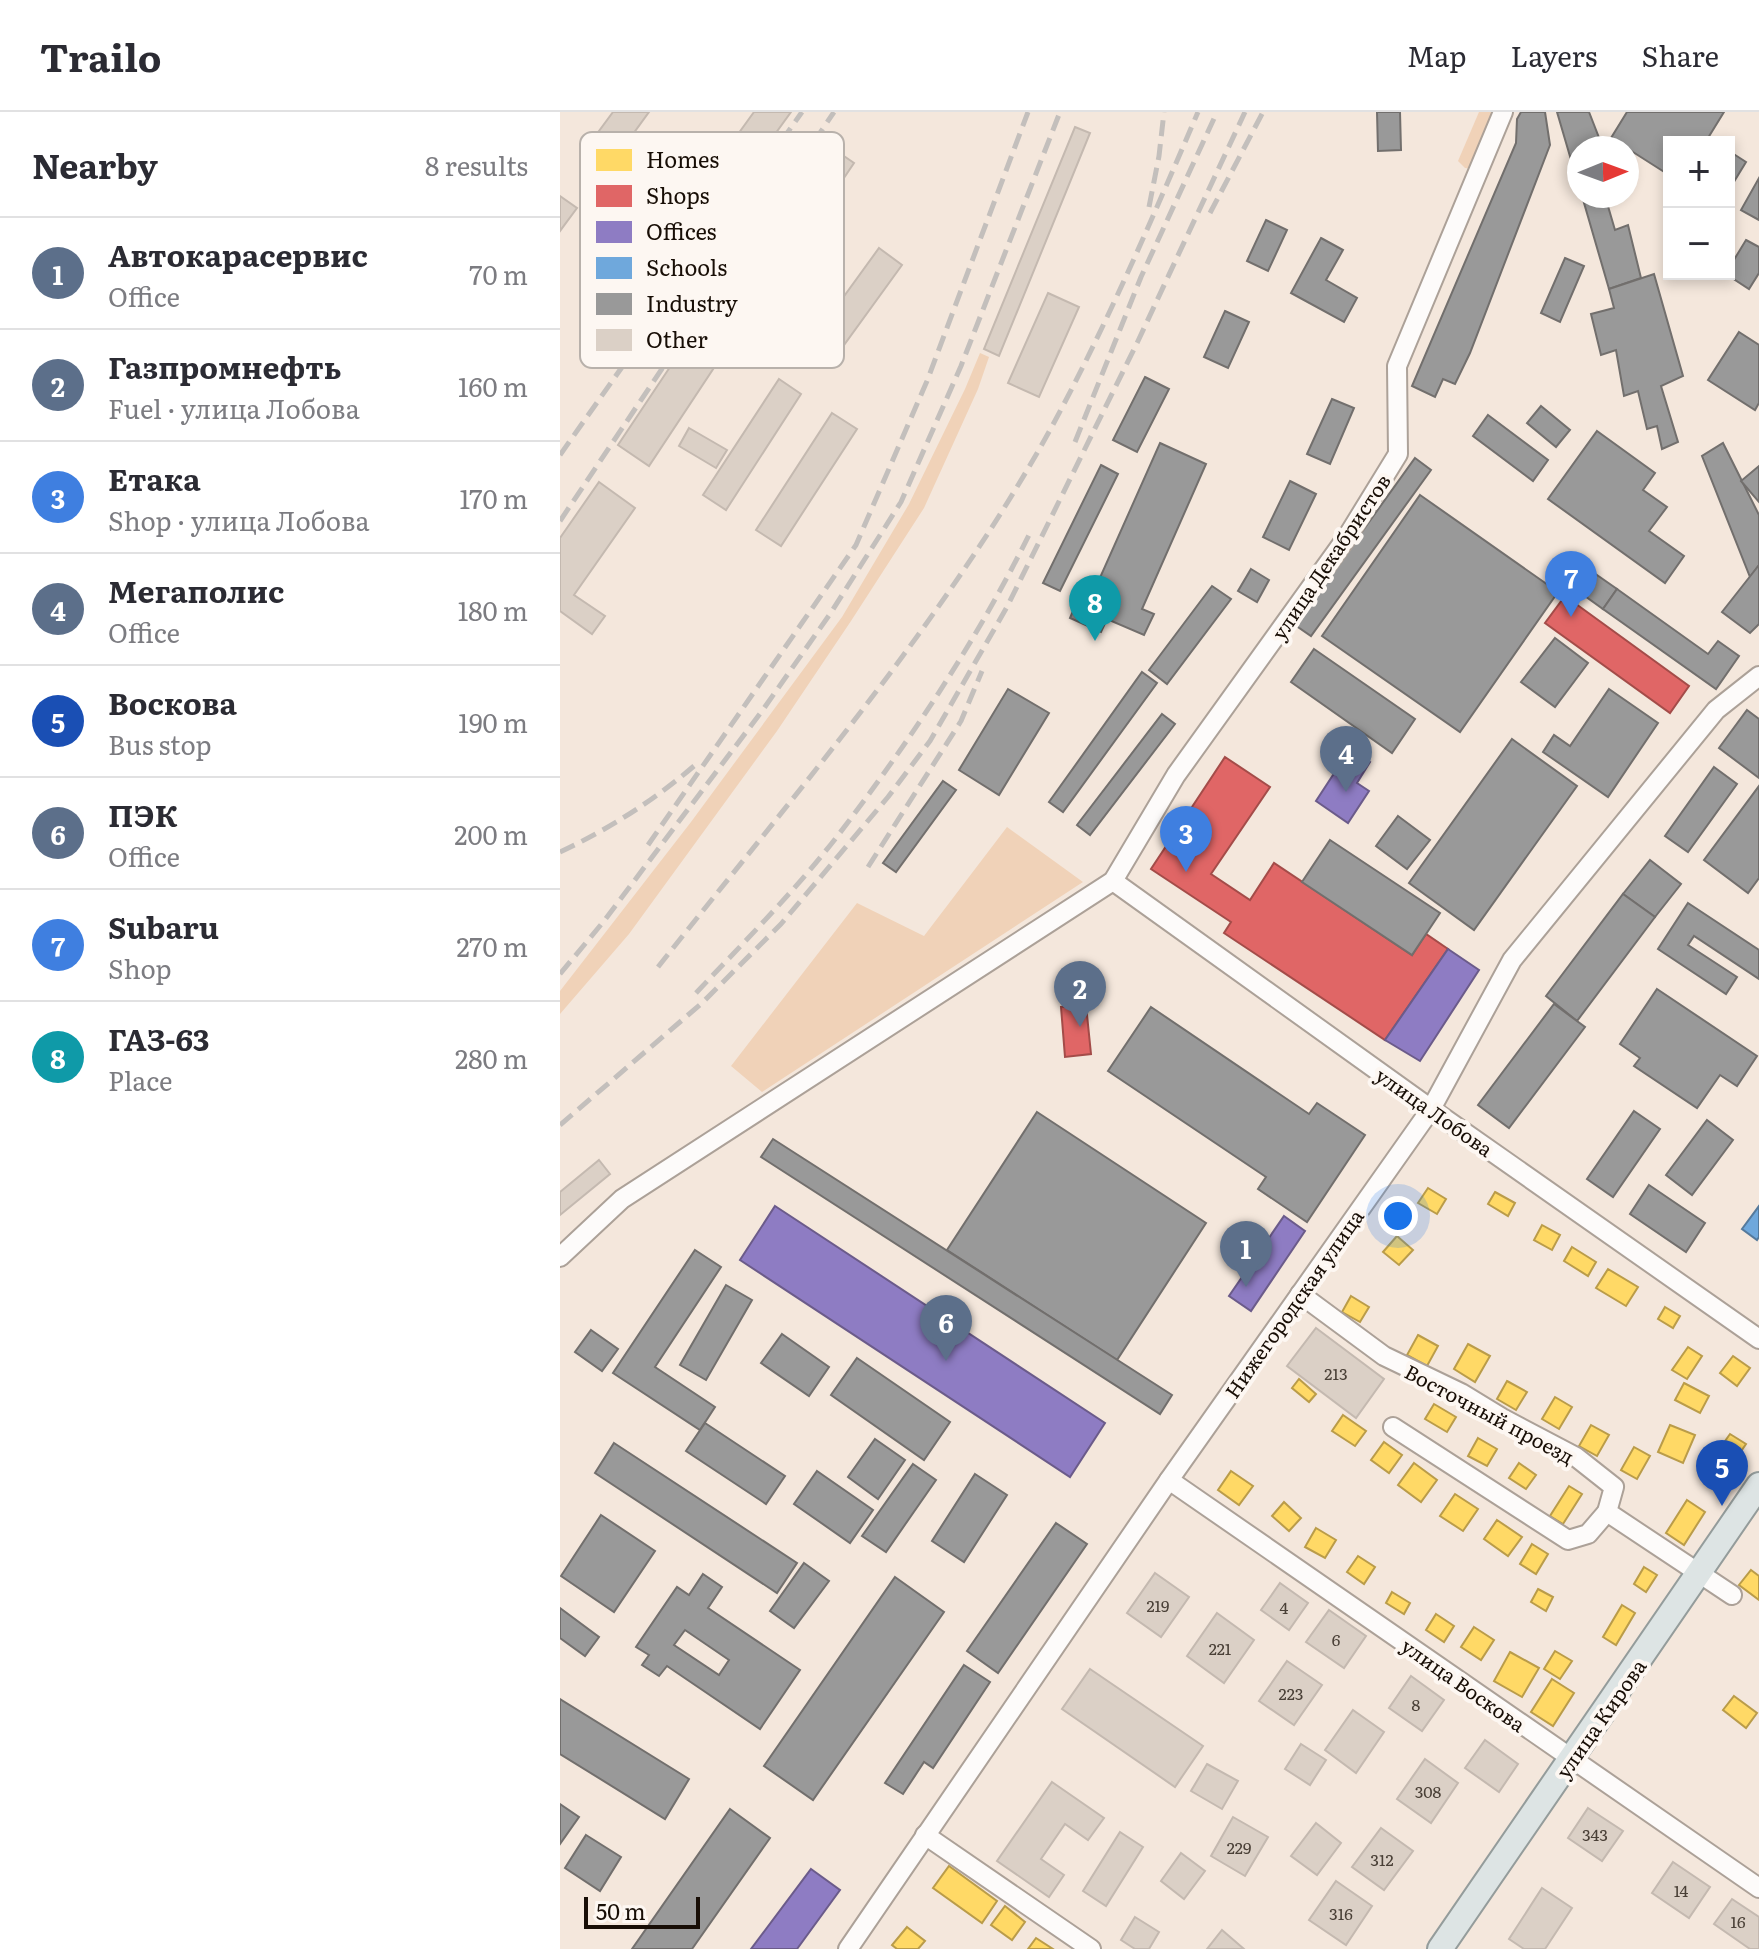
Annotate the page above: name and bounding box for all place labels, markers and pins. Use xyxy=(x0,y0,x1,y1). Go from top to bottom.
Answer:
pin: 7 xyxy=(1545,551,1597,617)
pin: 8 xyxy=(1069,575,1121,641)
pin: 4 xyxy=(1320,726,1372,792)
pin: 3 xyxy=(1160,806,1212,872)
pin: 2 xyxy=(1054,961,1106,1027)
pin: 1 xyxy=(1220,1221,1272,1287)
pin: 6 xyxy=(920,1295,972,1361)
pin: 5 xyxy=(1696,1440,1748,1506)

